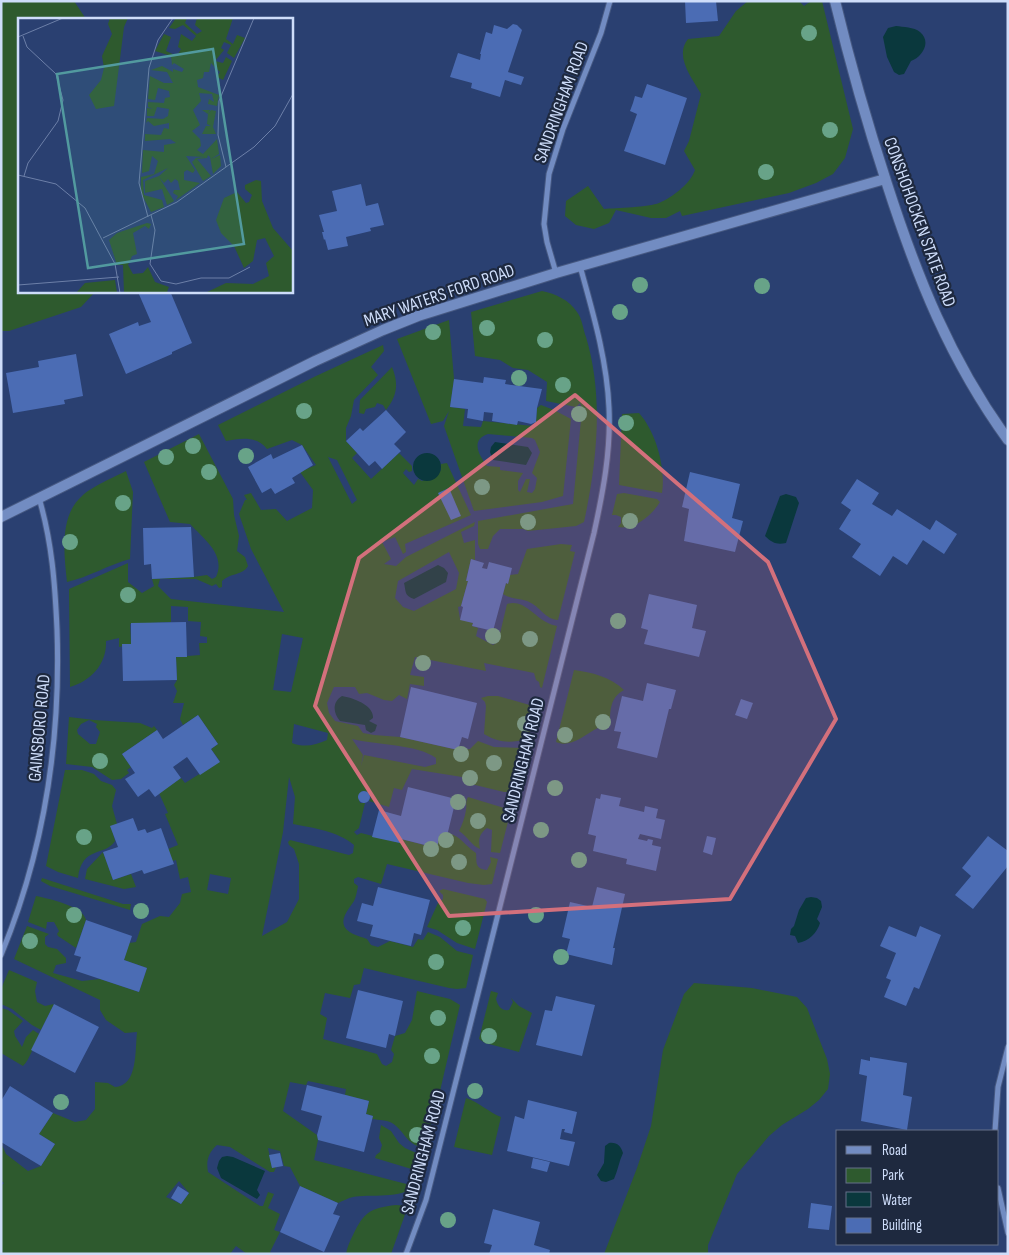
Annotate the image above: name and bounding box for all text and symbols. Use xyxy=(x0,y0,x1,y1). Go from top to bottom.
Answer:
inset map xyxy=(18,18,292,292)
street label: SANDRINGHAM ROAD xyxy=(530,39,593,166)
street label: CONSHOHOCKEN STATE ROAD xyxy=(879,135,960,310)
street label: MARY WATERS FORD ROAD xyxy=(361,260,517,331)
street label: GAINSBORO ROAD xyxy=(24,674,55,783)
street label: SANDRINGHAM ROAD xyxy=(498,696,549,825)
street label: SANDRINGHAM ROAD xyxy=(397,1088,450,1216)
legend xyxy=(836,1130,999,1245)
text: Road xyxy=(882,1141,907,1160)
text: Park xyxy=(882,1166,904,1185)
text: Water xyxy=(882,1191,913,1210)
text: Building xyxy=(882,1216,922,1235)

